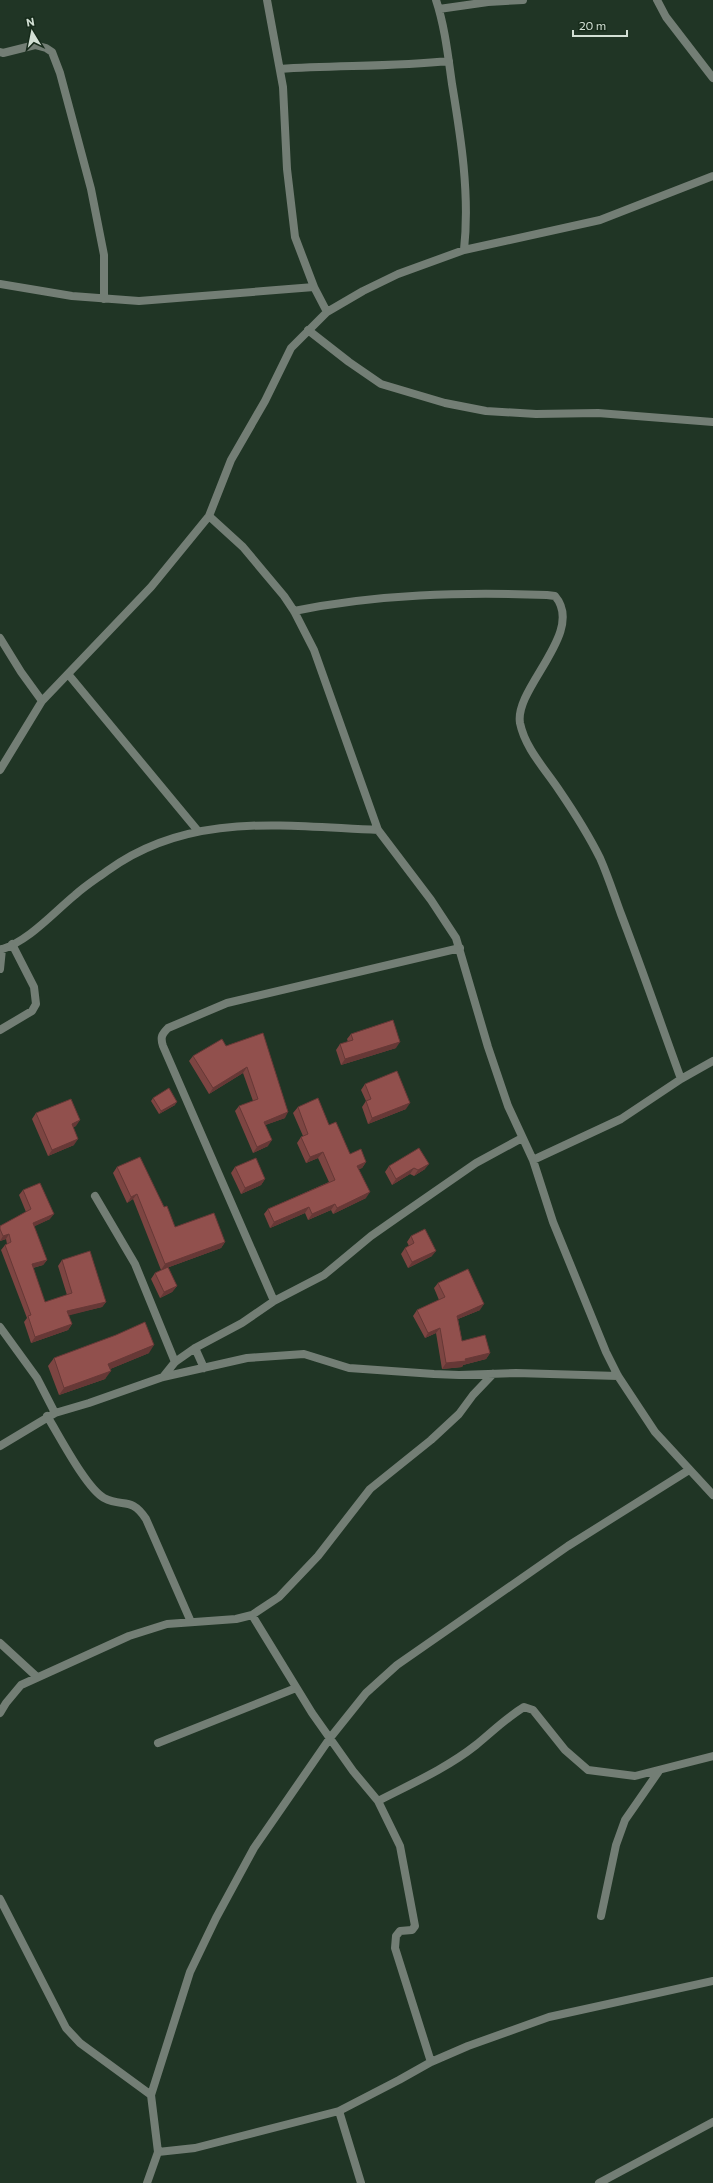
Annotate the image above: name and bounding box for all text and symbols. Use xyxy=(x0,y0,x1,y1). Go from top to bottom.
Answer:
north arrow xyxy=(12,12,52,52)
scale bar xyxy=(573,12,627,38)
text: N xyxy=(25,15,35,29)
text: 20 m xyxy=(579,18,606,32)

